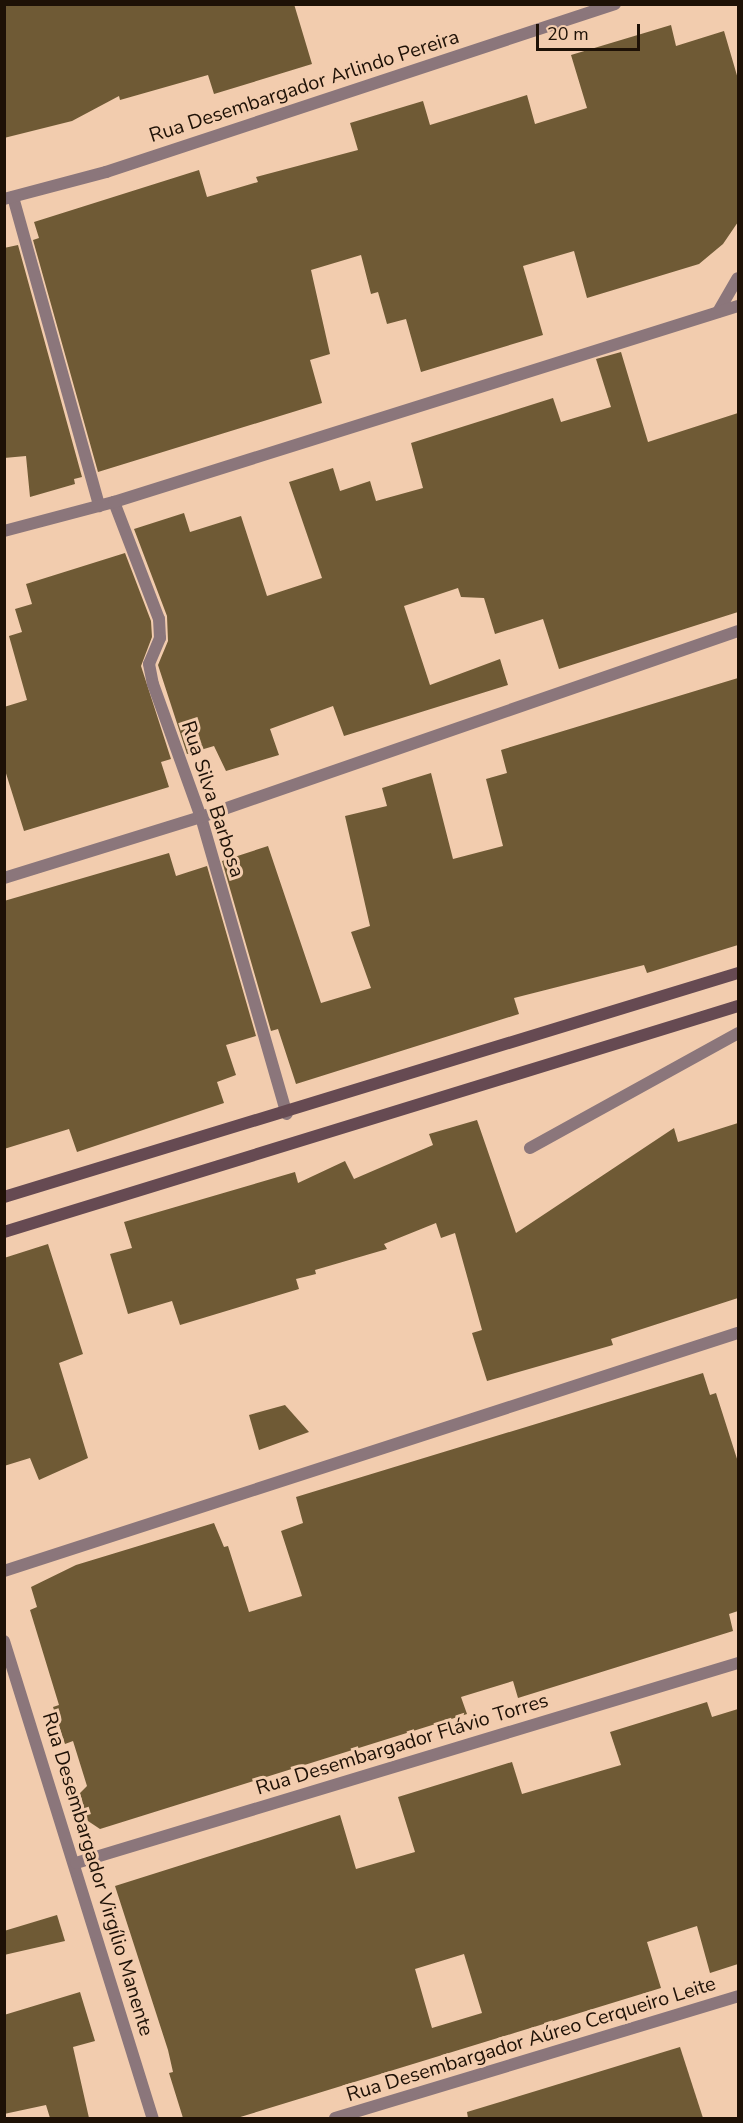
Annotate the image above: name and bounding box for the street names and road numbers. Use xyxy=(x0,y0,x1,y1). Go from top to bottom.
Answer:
street label: Rua Desembargador Arlindo Pereira xyxy=(146,24,462,148)
street label: Rua Silva Barbosa xyxy=(176,718,250,880)
street label: Rua Desembargador Flávio Torres xyxy=(253,1688,551,1800)
street label: Rua Desembargador Virgílio Manente xyxy=(37,1709,159,2039)
street label: Rua Desembargador Aúreo Cerqueiro Leite xyxy=(343,1971,719,2107)

